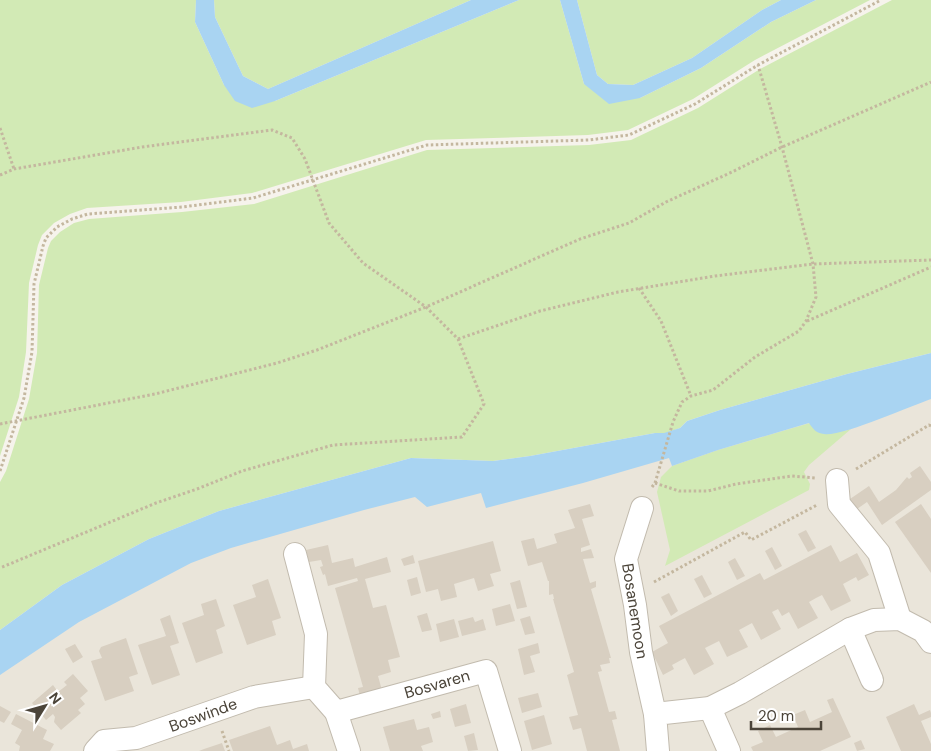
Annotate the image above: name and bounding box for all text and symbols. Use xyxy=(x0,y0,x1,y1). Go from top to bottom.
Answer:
street label: Bosanemoon xyxy=(617,562,653,660)
street label: Bosvaren xyxy=(402,665,472,703)
north arrow xyxy=(20,681,70,731)
text: N xyxy=(45,689,66,708)
street label: Boswinde xyxy=(166,693,240,737)
scale bar xyxy=(751,698,821,730)
text: 20 m xyxy=(758,706,794,726)

